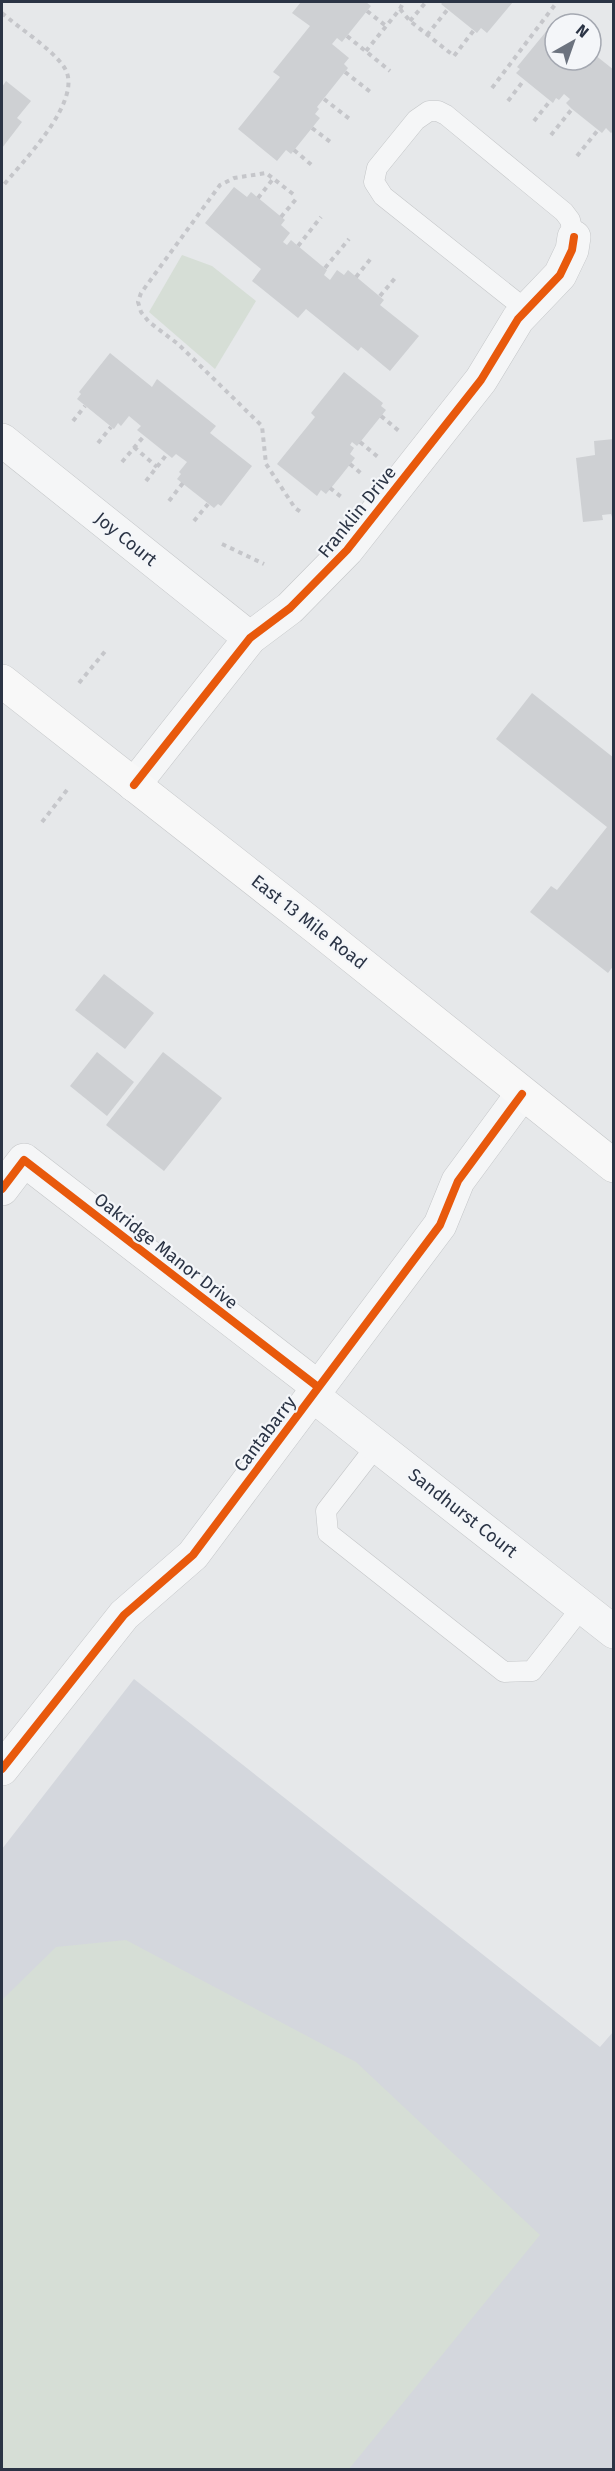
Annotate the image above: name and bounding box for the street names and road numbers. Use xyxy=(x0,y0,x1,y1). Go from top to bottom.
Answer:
street label: Franklin Drive xyxy=(313,462,401,562)
street label: Joy Court xyxy=(90,507,162,571)
street label: East 13 Mile Road xyxy=(247,870,371,974)
street label: Oakridge Manor Drive xyxy=(90,1188,242,1314)
street label: Cantabarry xyxy=(229,1392,301,1476)
street label: Sandhurst Court xyxy=(404,1464,522,1563)

